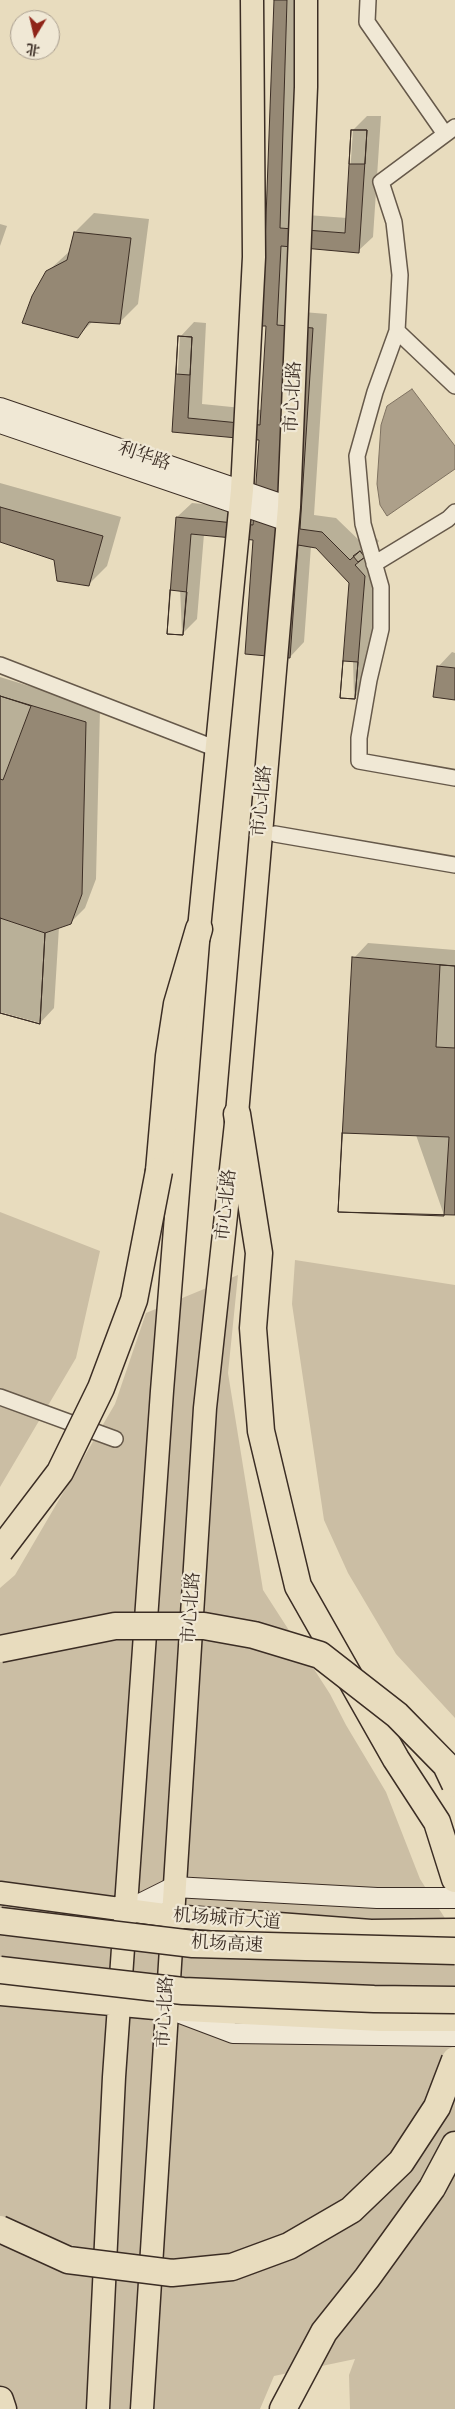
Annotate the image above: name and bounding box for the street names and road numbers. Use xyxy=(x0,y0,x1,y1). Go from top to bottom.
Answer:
street label: 市心北路 xyxy=(281,360,307,434)
street label: 利华路 xyxy=(115,438,173,476)
street label: 市心北路 xyxy=(249,764,277,838)
street label: 市心北路 xyxy=(212,1168,242,1242)
street label: 市心北路 xyxy=(179,1571,205,1645)
street label: 机场城市大道 xyxy=(172,1905,282,1935)
street label: 机场高速 xyxy=(190,1932,264,1958)
street label: 市心北路 xyxy=(153,1975,179,2049)

